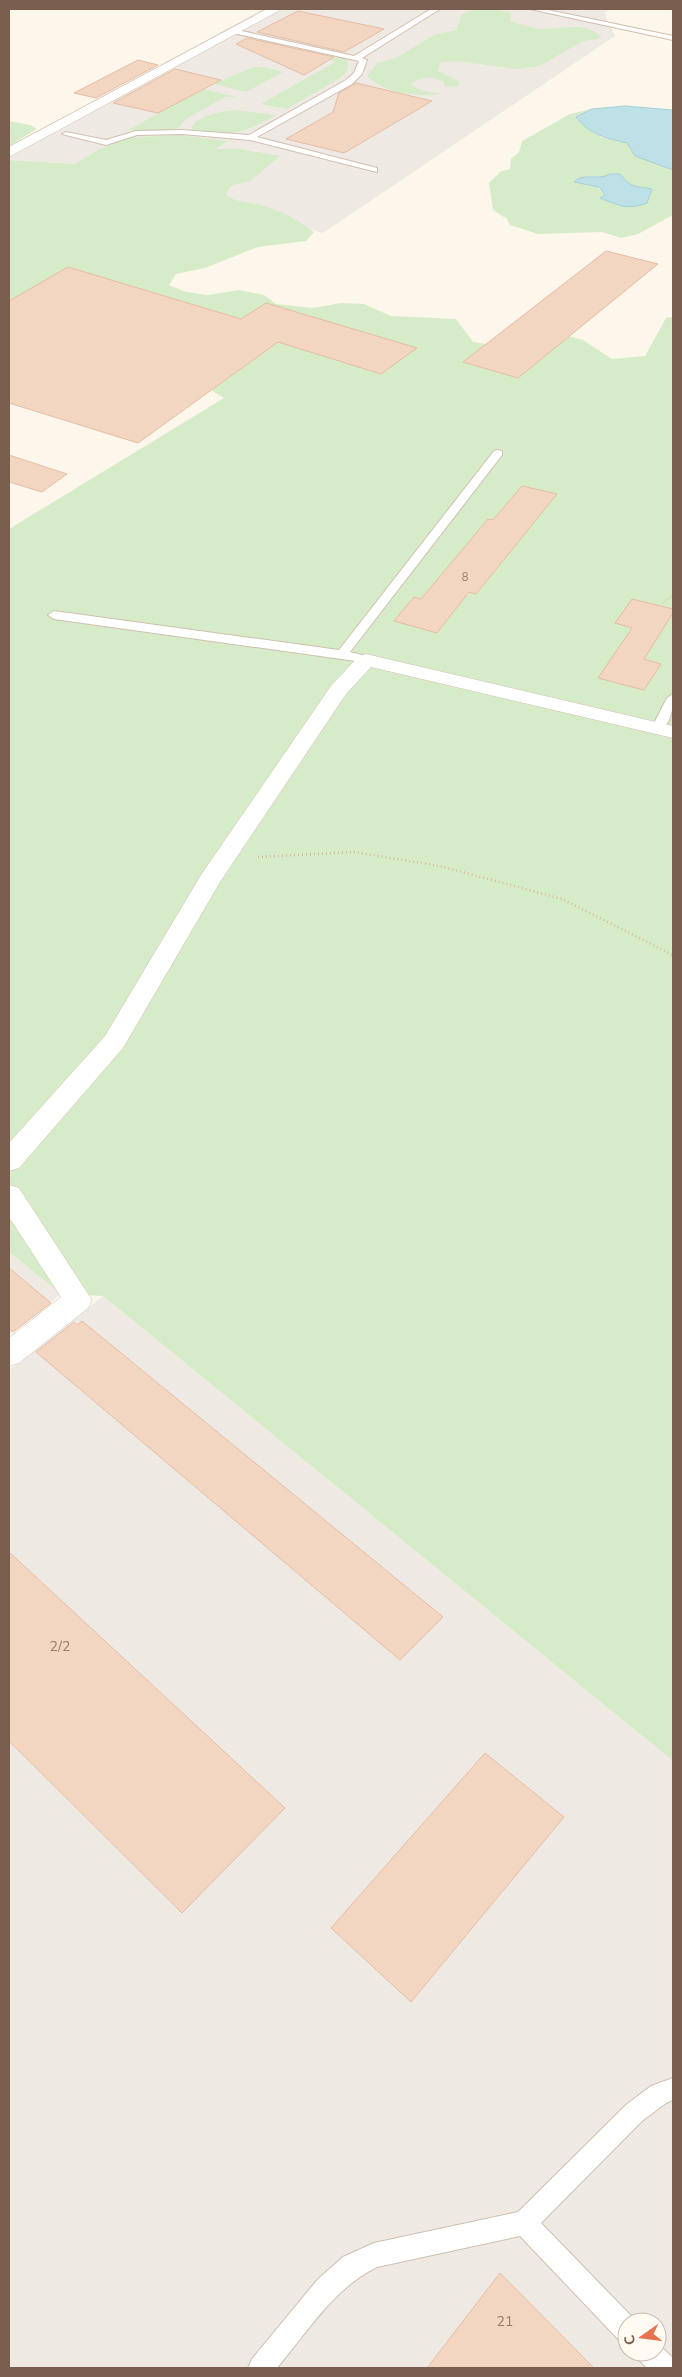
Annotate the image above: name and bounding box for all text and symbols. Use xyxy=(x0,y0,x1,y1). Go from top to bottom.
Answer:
house number: 8 xyxy=(462,570,469,585)
house number: 2/2 xyxy=(50,1637,70,1656)
house number: 21 xyxy=(497,2312,513,2331)
north arrow xyxy=(617,2312,667,2362)
text: С xyxy=(619,2333,640,2347)

